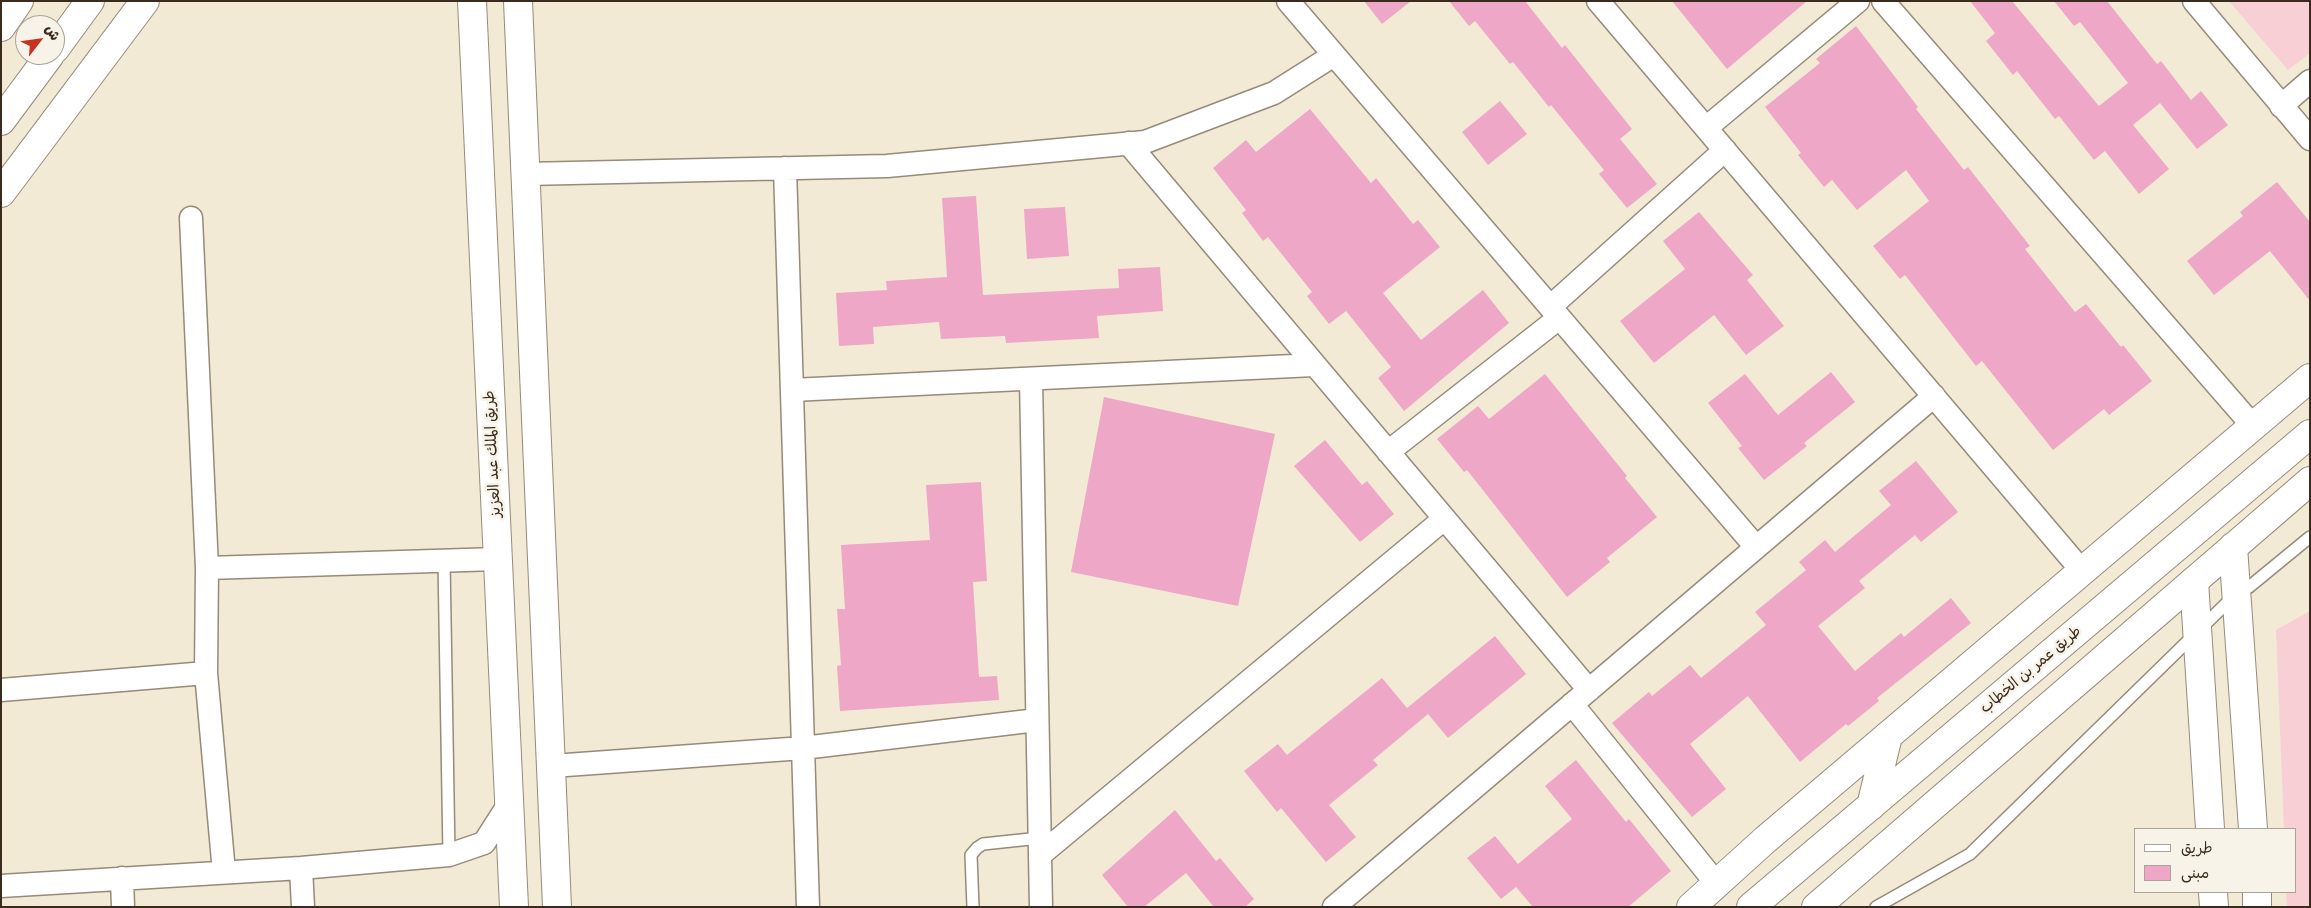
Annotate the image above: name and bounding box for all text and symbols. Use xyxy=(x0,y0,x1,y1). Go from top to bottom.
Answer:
north arrow xyxy=(15,15,65,65)
text: ش xyxy=(38,20,67,46)
street label: طريق الملك عبد العزيز xyxy=(481,390,505,518)
street label: طريق عمر بن الخطاب xyxy=(1977,622,2085,718)
legend xyxy=(2134,828,2296,893)
text: طريق xyxy=(2181,835,2213,861)
text: مبنى xyxy=(2181,860,2209,886)

